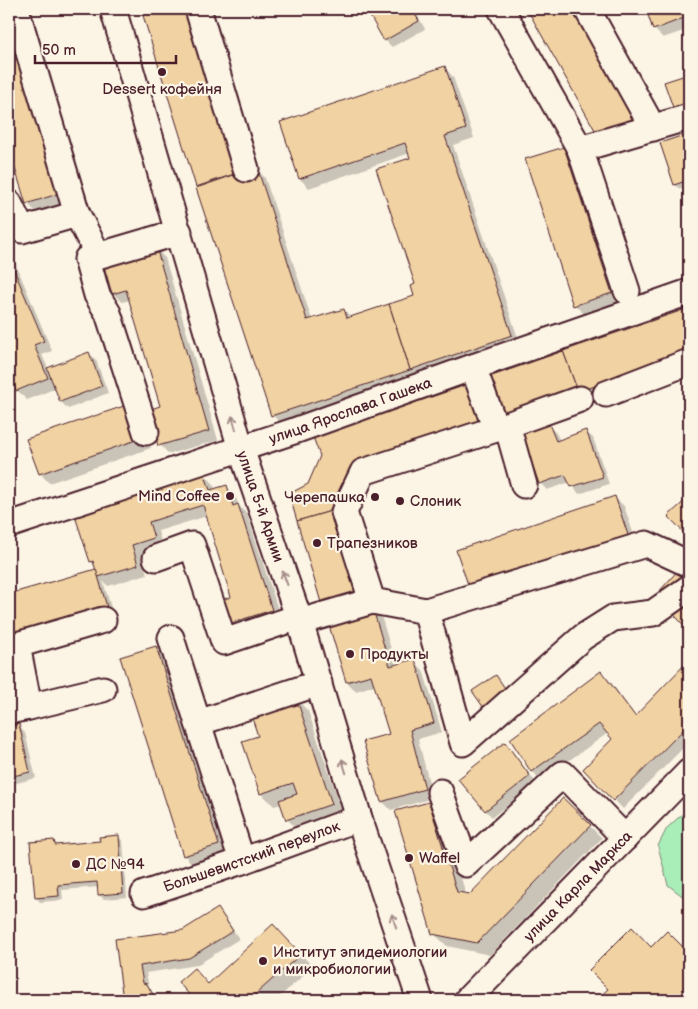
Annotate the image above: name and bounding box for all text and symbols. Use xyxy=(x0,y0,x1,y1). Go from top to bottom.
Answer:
scale bar xyxy=(35,32,176,64)
text: 50 m xyxy=(42,41,76,60)
marker: Dessert кофейня xyxy=(156,66,168,78)
place label: Dessert кофейня xyxy=(102,80,222,99)
street label: улица Ярослава Гашека xyxy=(267,373,435,449)
one-way arrow xyxy=(229,416,238,432)
street label: улица 5-й Армии xyxy=(232,448,288,565)
place label: Mind Coffee xyxy=(138,487,220,506)
place label: Черепашка xyxy=(284,488,365,507)
marker: Mind Coffee xyxy=(224,490,236,502)
marker: Черепашка xyxy=(369,491,381,503)
place label: Слоник xyxy=(410,492,461,511)
marker: Слоник xyxy=(394,495,406,507)
place label: Трапезников xyxy=(327,534,418,553)
marker: Трапезников xyxy=(311,537,323,549)
one-way arrow xyxy=(279,570,289,586)
place label: Продукты xyxy=(360,645,429,664)
marker: Продукты xyxy=(344,648,356,660)
one-way arrow xyxy=(338,759,348,775)
street label: Большевистский переулок xyxy=(161,817,343,897)
street label: улица Карла Маркса xyxy=(520,827,637,946)
place label: Waffel xyxy=(419,849,460,868)
marker: Waffel xyxy=(403,852,415,864)
place label: ДС №94 xyxy=(86,855,145,874)
marker: ДС №94 xyxy=(70,858,82,870)
one-way arrow xyxy=(388,913,398,929)
place label: Институт эпидемиологии и микробиологии xyxy=(273,943,447,979)
marker: Институт эпидемиологии и микробиологии xyxy=(257,955,269,967)

